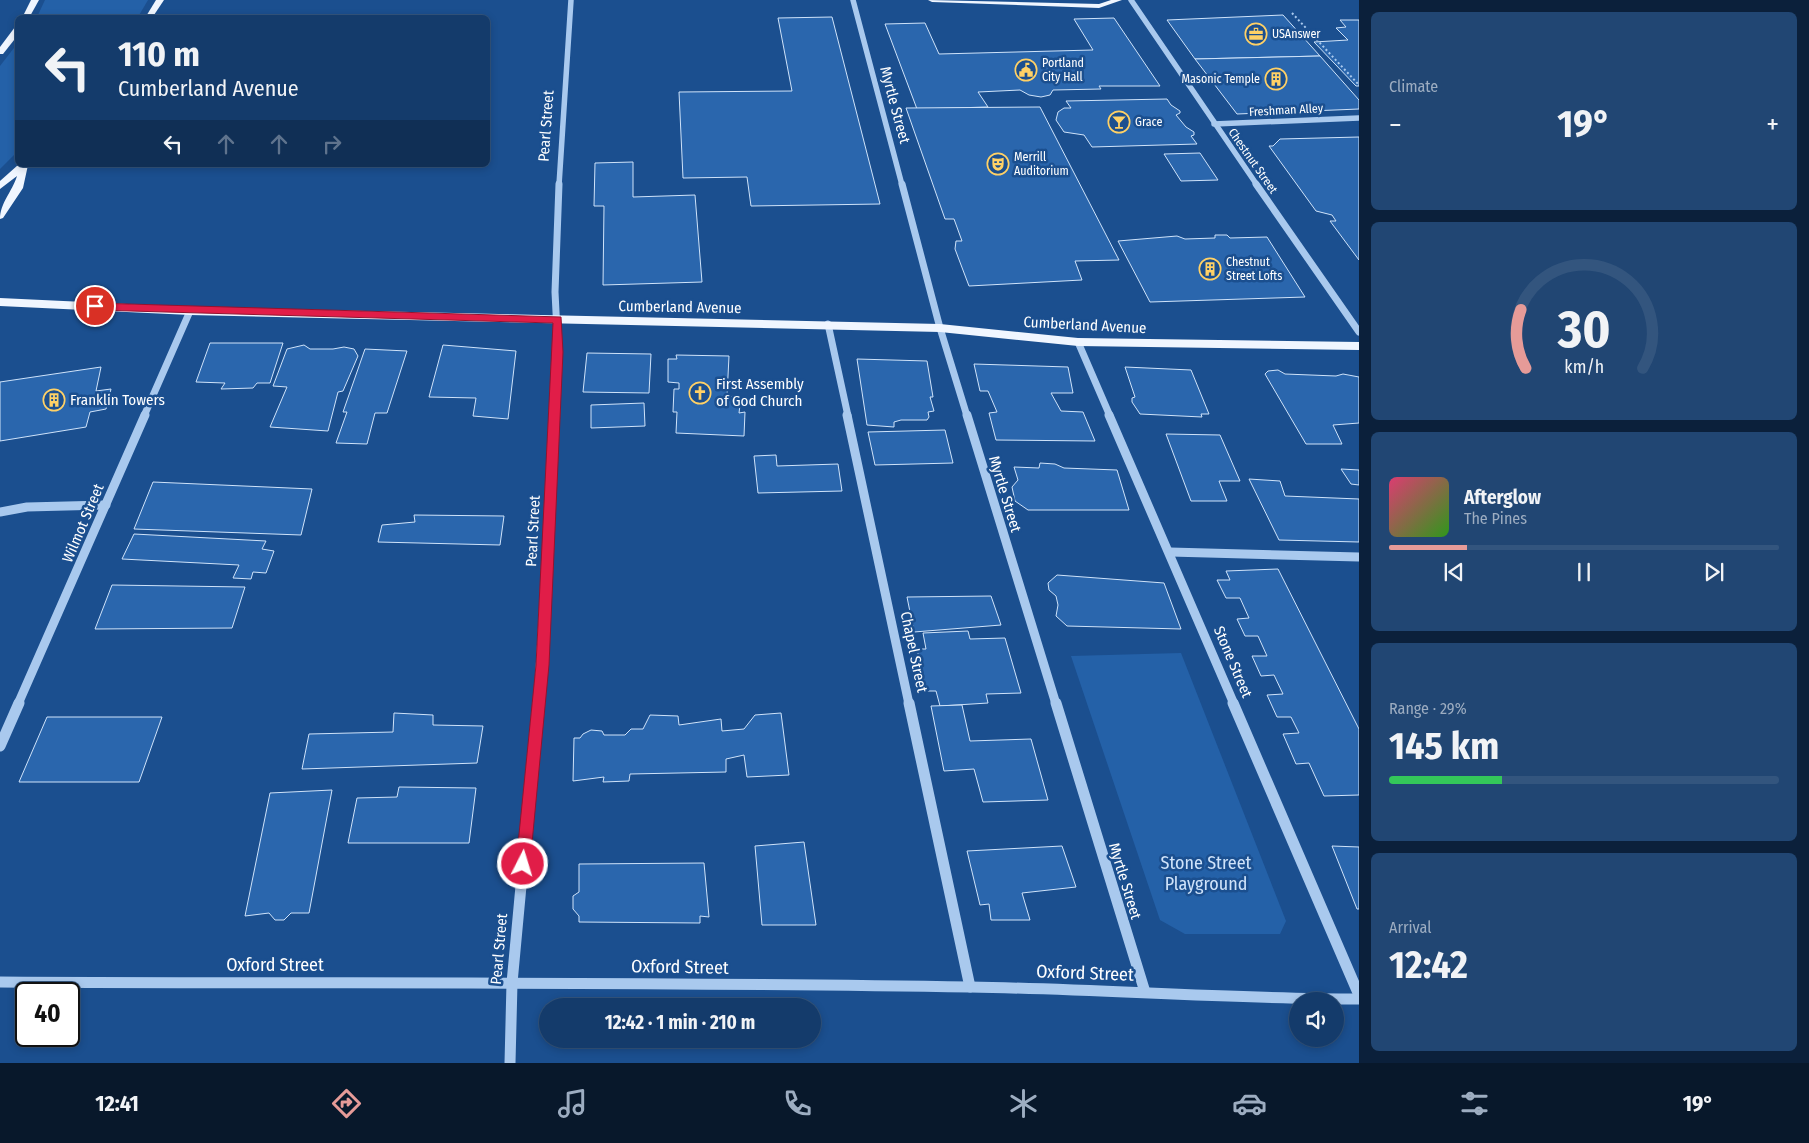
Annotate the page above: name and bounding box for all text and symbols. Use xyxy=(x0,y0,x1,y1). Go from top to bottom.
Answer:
office icon: USAnswer xyxy=(1244,22,1268,46)
place label: USAnswer xyxy=(1272,27,1321,41)
text: 110 m xyxy=(118,33,200,75)
icon: left xyxy=(35,35,100,100)
place label: Portland City Hall xyxy=(1042,56,1084,84)
public building icon: Portland City Hall xyxy=(1014,58,1038,82)
street label: Myrtle Street xyxy=(876,64,914,146)
building icon: Masonic Temple xyxy=(1264,67,1288,91)
place label: Masonic Temple xyxy=(1181,72,1260,86)
text: Cumberland Avenue xyxy=(118,75,299,102)
text: Climate xyxy=(1389,77,1438,96)
street label: Pearl Street xyxy=(535,90,557,162)
street label: Freshman Alley xyxy=(1249,101,1324,119)
text: 19° xyxy=(1557,101,1611,147)
text: − xyxy=(1389,108,1402,141)
text: + xyxy=(1766,108,1779,141)
bar icon: Grace xyxy=(1107,110,1131,134)
place label: Grace xyxy=(1135,115,1162,129)
street label: Chestnut Street xyxy=(1225,126,1281,196)
icon: left xyxy=(159,130,187,158)
icon: ahead xyxy=(212,130,240,158)
icon: ahead xyxy=(265,130,293,158)
icon: right xyxy=(318,130,346,158)
place label: Merrill Auditorium xyxy=(1014,150,1069,178)
theatre icon: Merrill Auditorium xyxy=(986,152,1010,176)
place label: Chestnut Street Lofts xyxy=(1226,255,1282,283)
building icon: Chestnut Street Lofts xyxy=(1198,257,1222,281)
pin xyxy=(74,285,116,327)
icon: arrive xyxy=(81,292,109,320)
street label: Cumberland Avenue xyxy=(618,297,742,317)
text: 30 xyxy=(1557,298,1611,361)
street label: Cumberland Avenue xyxy=(1023,313,1147,337)
text: km/h xyxy=(1564,356,1604,378)
place label: First Assembly of God Church xyxy=(716,375,804,410)
church icon: First Assembly of God Church xyxy=(688,381,712,405)
building icon: Franklin Towers xyxy=(42,388,66,412)
place label: Franklin Towers xyxy=(70,391,165,409)
street label: Myrtle Street xyxy=(985,454,1025,535)
street label: Wilmot Street xyxy=(58,481,108,565)
text: Afterglow xyxy=(1464,486,1541,509)
street label: Pearl Street xyxy=(522,495,544,567)
text: The Pines xyxy=(1464,509,1527,528)
icon: previous xyxy=(1440,558,1468,586)
icon: pause xyxy=(1570,558,1598,586)
icon: next xyxy=(1700,558,1728,586)
street label: Chapel Street xyxy=(897,610,931,694)
street label: Stone Street xyxy=(1210,624,1256,700)
text: Range · 29% xyxy=(1389,699,1467,718)
text: 145 km xyxy=(1389,723,1499,769)
position arrow xyxy=(496,837,548,889)
street label: Myrtle Street xyxy=(1105,841,1145,922)
park label: Stone Street Playground xyxy=(1161,852,1252,895)
street label: Pearl Street xyxy=(487,912,511,985)
text: Arrival xyxy=(1389,918,1431,937)
text: 12:42 xyxy=(1389,942,1468,988)
street label: Oxford Street xyxy=(226,954,324,976)
street label: Oxford Street xyxy=(631,955,729,979)
street label: Oxford Street xyxy=(1036,960,1134,986)
speed limit sign: 40 xyxy=(15,982,80,1047)
map controls xyxy=(1289,992,1344,1047)
button: sound xyxy=(1289,992,1344,1047)
text: 12:42 · 1 min · 210 m xyxy=(605,1011,755,1034)
icon: directions xyxy=(329,1086,364,1121)
icon: music xyxy=(555,1086,590,1121)
icon: phone xyxy=(780,1086,815,1121)
icon: climate xyxy=(1006,1086,1041,1121)
icon: car xyxy=(1232,1086,1267,1121)
icon: filters xyxy=(1457,1086,1492,1121)
text: 12:41 xyxy=(95,1090,139,1117)
text: 19° xyxy=(1683,1090,1714,1117)

